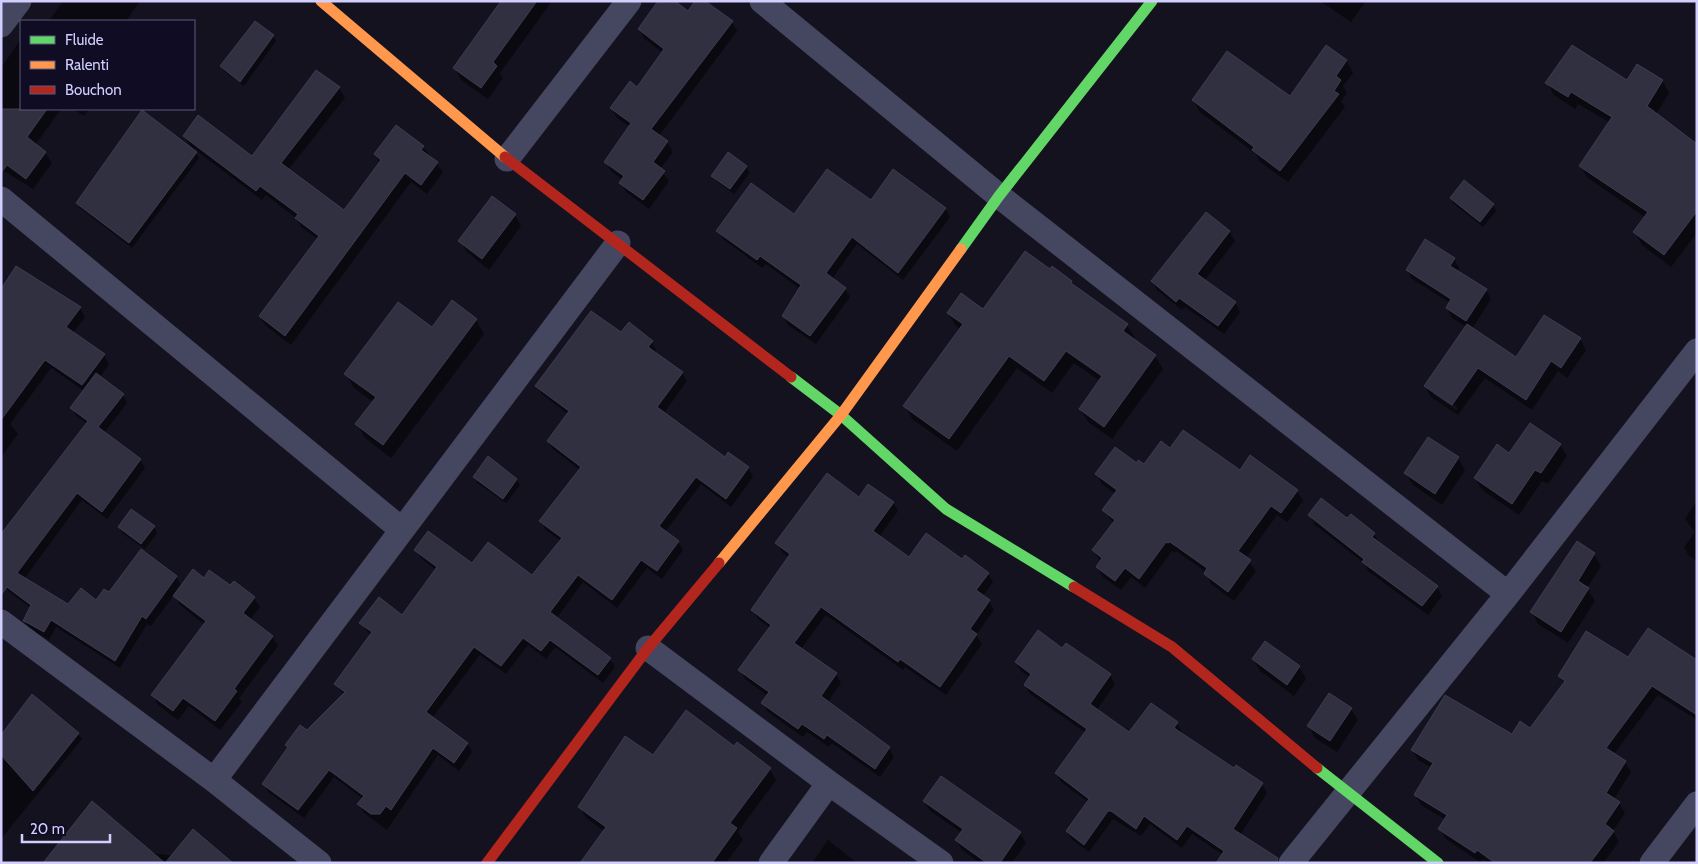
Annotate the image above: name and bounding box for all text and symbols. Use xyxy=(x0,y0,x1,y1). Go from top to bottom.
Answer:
legend xyxy=(20,20,195,110)
text: Fluide xyxy=(65,31,104,49)
text: Ralenti xyxy=(65,56,109,74)
text: Bouchon xyxy=(65,81,122,99)
scale bar xyxy=(22,812,110,844)
text: 20 m xyxy=(30,820,65,838)

